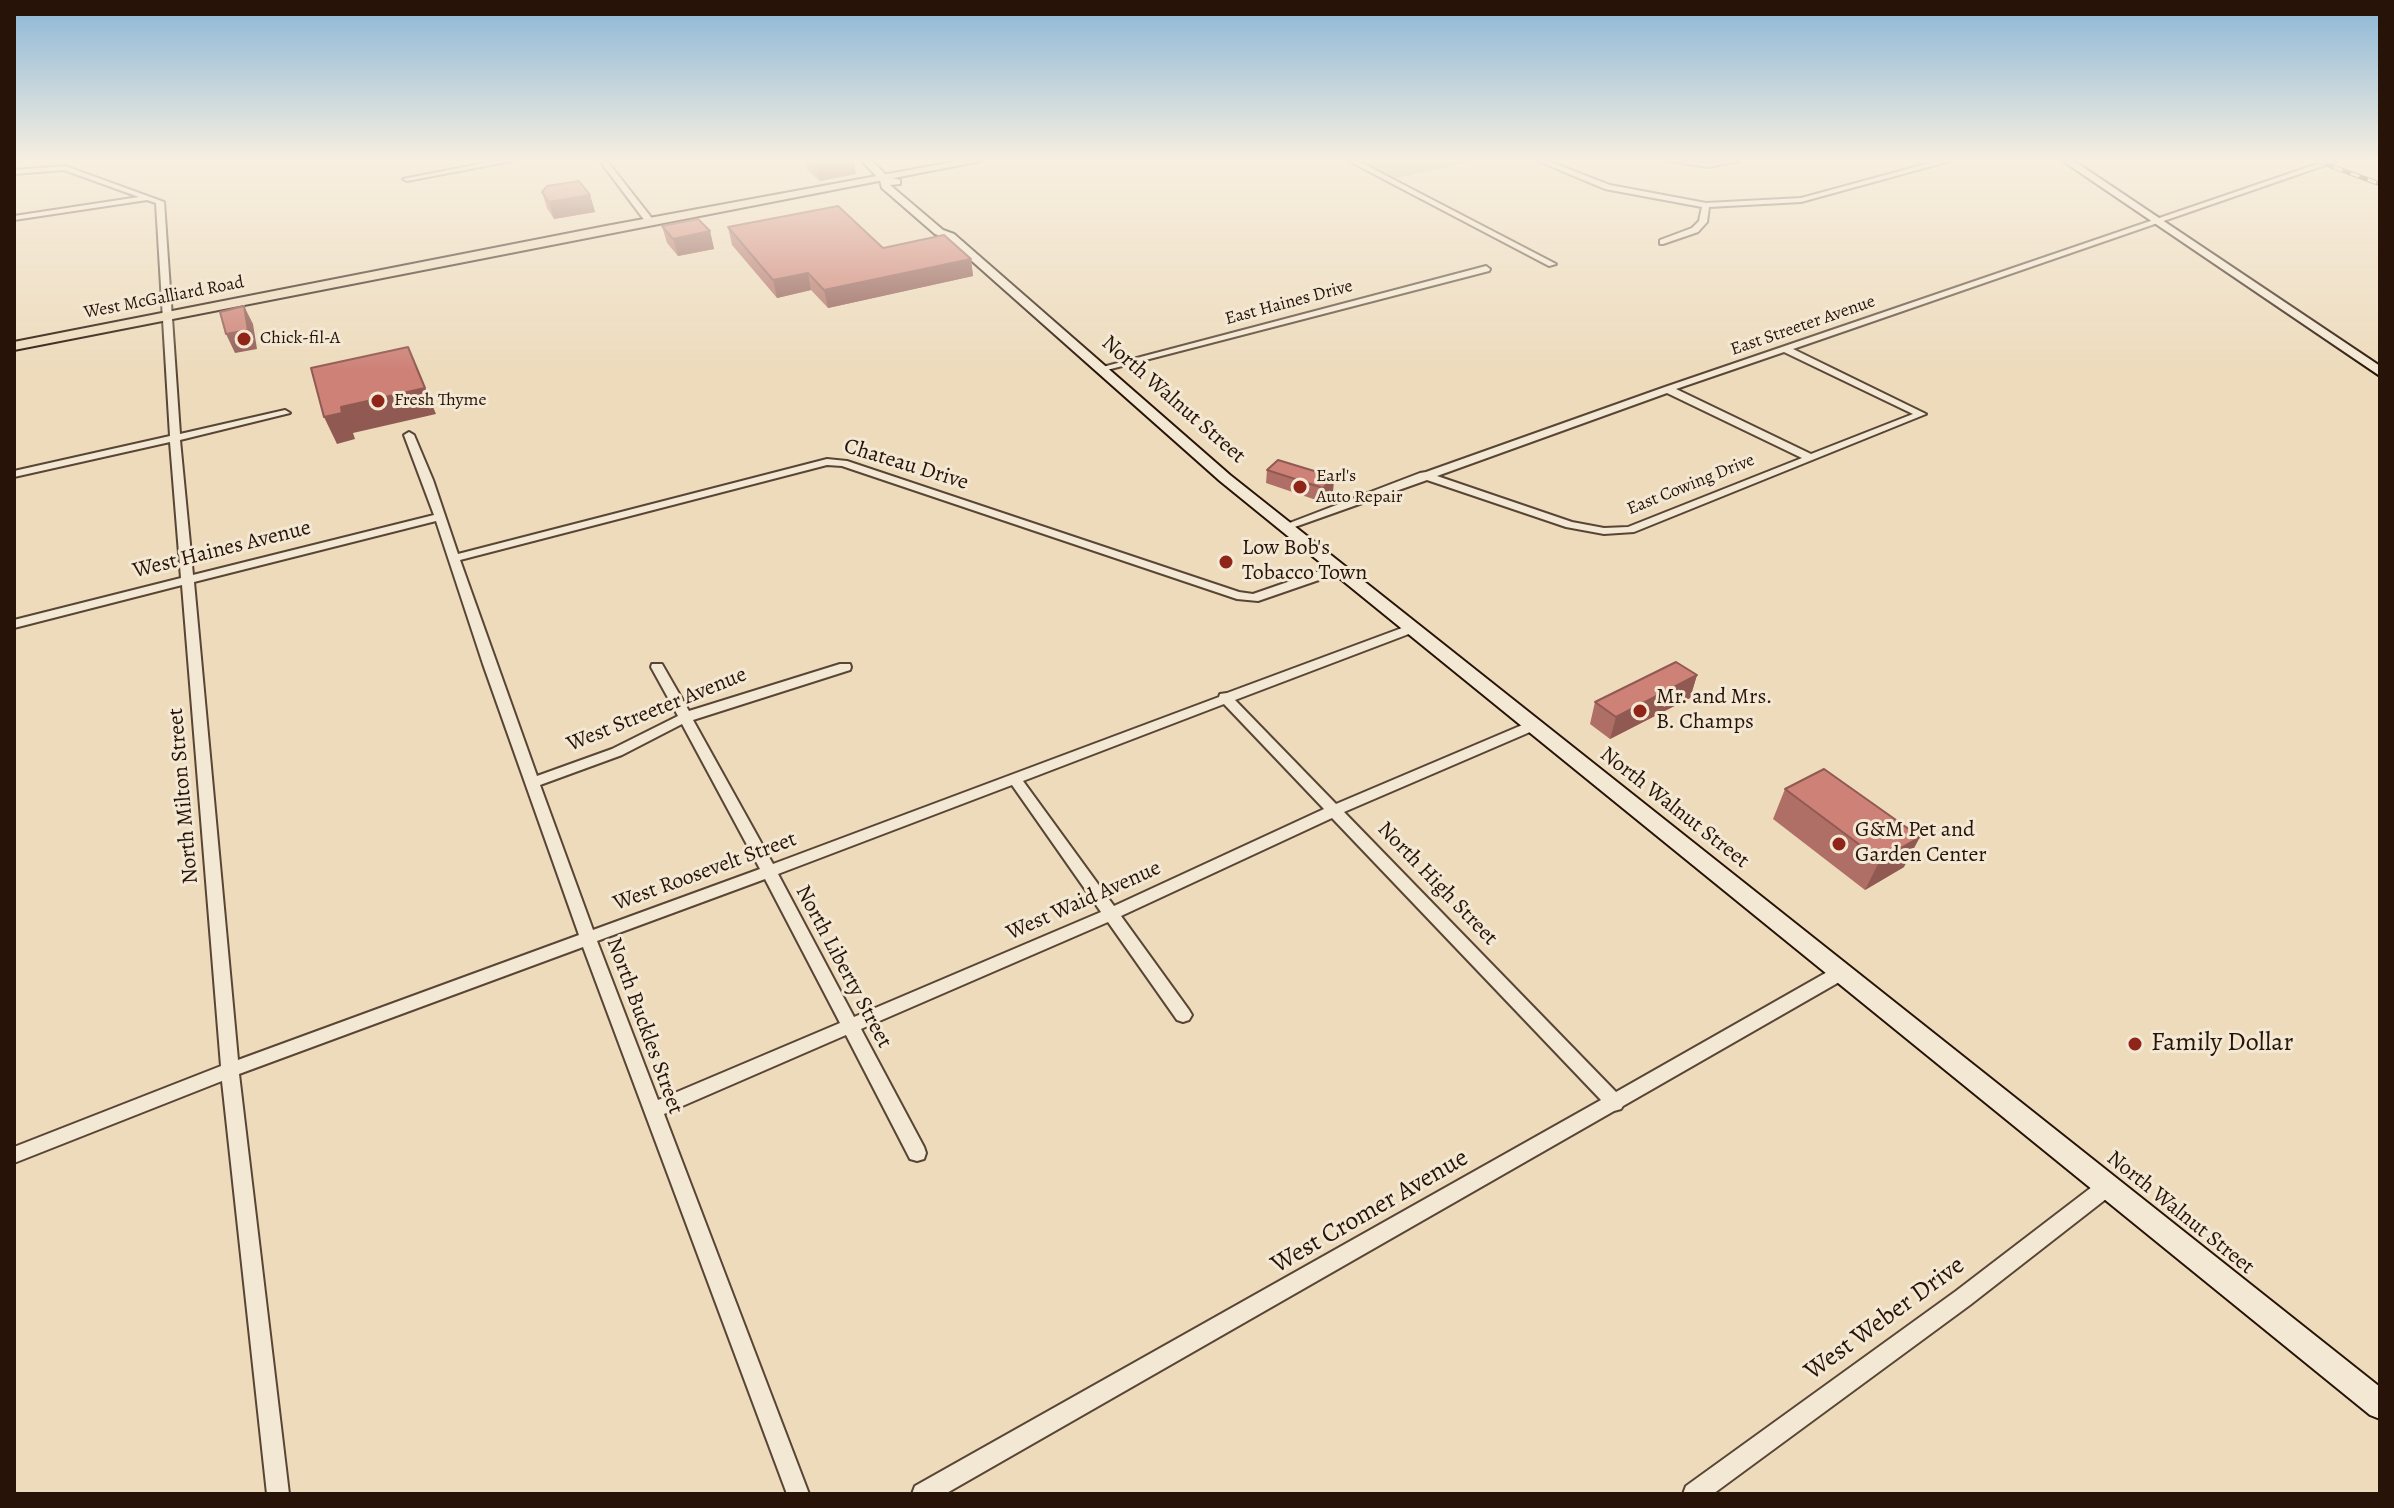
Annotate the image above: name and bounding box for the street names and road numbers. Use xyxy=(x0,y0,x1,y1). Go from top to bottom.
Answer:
street label: West McGalliard Road xyxy=(82,272,246,324)
street label: East Haines Drive xyxy=(1223,276,1355,330)
street label: East Streeter Avenue xyxy=(1728,291,1878,361)
street label: North Walnut Street xyxy=(1096,330,1250,470)
street label: Chateau Drive xyxy=(841,434,971,496)
street label: East Cowing Drive xyxy=(1624,450,1758,520)
street label: West Haines Avenue xyxy=(130,515,314,585)
street label: West Streeter Avenue xyxy=(563,662,751,758)
street label: North Milton Street xyxy=(163,707,205,885)
street label: North Walnut Street xyxy=(1594,742,1754,874)
street label: North High Street xyxy=(1371,817,1503,951)
street label: West Roosevelt Street xyxy=(610,827,800,917)
street label: West Waid Avenue xyxy=(1003,855,1165,947)
street label: North Liberty Street xyxy=(789,881,897,1053)
street label: North Buckles Street xyxy=(600,934,688,1118)
street label: West Cromer Avenue xyxy=(1266,1143,1474,1281)
street label: North Walnut Street xyxy=(2101,1145,2259,1281)
street label: West Weber Drive xyxy=(1799,1250,1971,1388)

